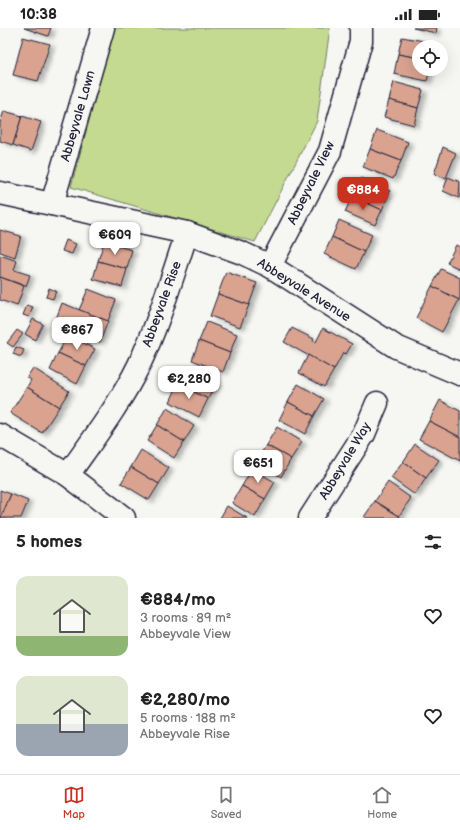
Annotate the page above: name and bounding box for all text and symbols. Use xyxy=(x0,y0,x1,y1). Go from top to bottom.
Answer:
text: 10:38 xyxy=(20,5,57,24)
map controls xyxy=(412,40,448,76)
button: locate xyxy=(412,40,448,76)
street label: Abbeyvale Lawn xyxy=(57,69,99,163)
street label: Abbeyvale View xyxy=(284,138,338,227)
pin: €884 xyxy=(339,177,387,211)
text: €884 xyxy=(346,182,380,198)
pin: €609 xyxy=(91,222,139,256)
text: €609 xyxy=(98,227,132,243)
street label: Abbeyvale Avenue xyxy=(254,255,354,325)
street label: Abbeyvale Rise xyxy=(139,259,185,349)
pin: €867 xyxy=(53,317,101,351)
text: €867 xyxy=(61,322,93,338)
pin: €2,280 xyxy=(156,366,222,400)
text: €2,280 xyxy=(167,371,211,387)
street label: Abbeyvale Way xyxy=(316,419,374,503)
pin: €651 xyxy=(234,450,282,484)
text: €651 xyxy=(243,455,273,471)
icon: filters xyxy=(422,531,444,553)
text: 5 homes xyxy=(16,532,82,552)
text: €884/mo xyxy=(140,590,215,610)
icon: home xyxy=(48,592,96,640)
icon: heart xyxy=(422,605,444,627)
text: 3 rooms · 89 m² xyxy=(140,610,231,626)
text: Abbeyvale View xyxy=(140,626,231,642)
text: €2,280/mo xyxy=(140,690,230,710)
icon: home xyxy=(48,692,96,740)
icon: heart xyxy=(422,705,444,727)
text: 5 rooms · 188 m² xyxy=(140,710,236,726)
text: Abbeyvale Rise xyxy=(140,726,230,742)
tab: Map xyxy=(63,784,85,821)
tab: Saved xyxy=(211,784,242,821)
tab: Home xyxy=(367,784,397,821)

